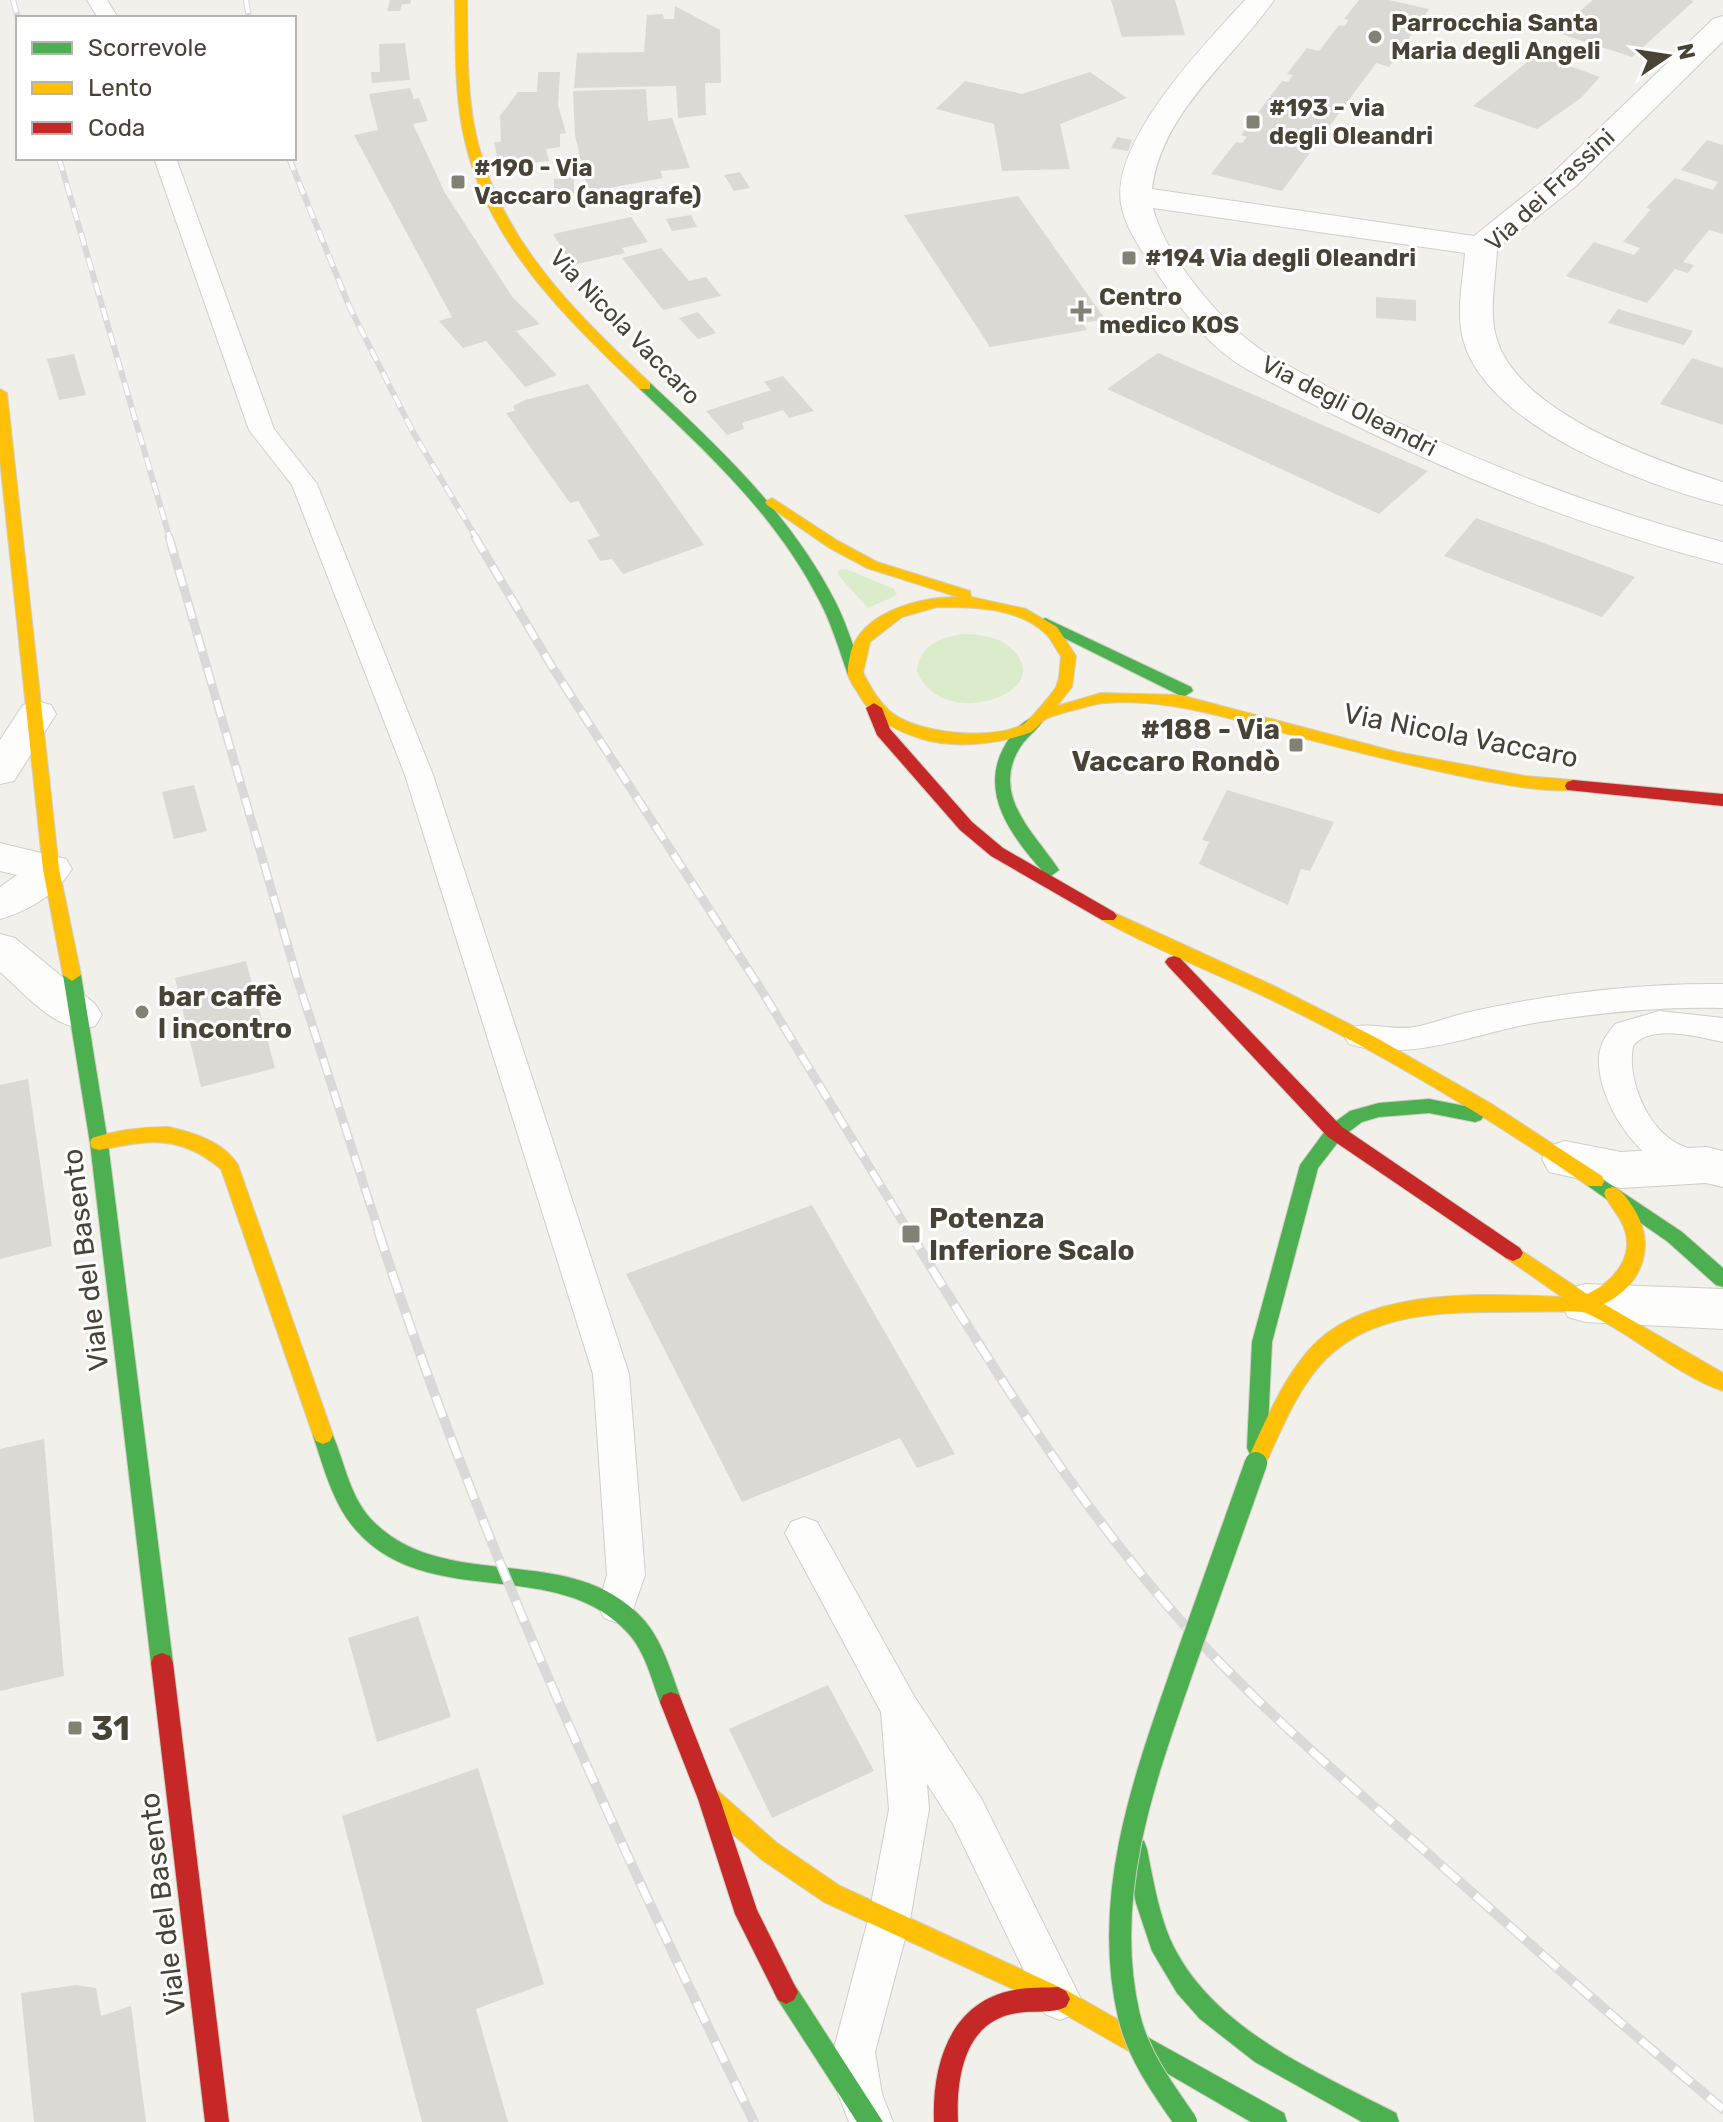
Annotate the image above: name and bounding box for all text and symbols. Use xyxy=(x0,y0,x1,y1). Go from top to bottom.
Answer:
place label: Parrocchia Santa Maria degli Angeli xyxy=(1391,9,1601,65)
legend xyxy=(16,16,296,160)
north arrow xyxy=(1627,16,1707,96)
marker: Parrocchia Santa Maria degli Angeli xyxy=(1366,28,1384,46)
text: Scorrevole xyxy=(88,34,207,62)
text: N xyxy=(1671,41,1701,62)
text: Lento xyxy=(88,74,152,102)
place label: #193 - via degli Oleandri xyxy=(1269,94,1433,150)
marker: #193 - via degli Oleandri xyxy=(1244,113,1262,131)
text: Coda xyxy=(88,114,145,142)
street label: Via dei Frassini xyxy=(1480,123,1620,257)
place label: #190 - Via Vaccaro (anagrafe) xyxy=(474,154,702,210)
marker: #190 - Via Vaccaro (anagrafe) xyxy=(449,173,467,191)
street label: Via Nicola Vaccaro xyxy=(544,244,706,410)
place label: #194 Via degli Oleandri xyxy=(1145,244,1416,272)
marker: #194 Via degli Oleandri xyxy=(1120,249,1138,267)
place label: Centro medico KOS xyxy=(1099,283,1239,339)
marker: Centro medico KOS xyxy=(1070,300,1092,322)
street label: Via degli Oleandri xyxy=(1257,350,1441,462)
street label: Via Nicola Vaccaro xyxy=(1341,697,1581,774)
place label: #188 - Via Vaccaro Rondò xyxy=(1071,713,1280,778)
marker: #188 - Via Vaccaro Rondò xyxy=(1287,736,1305,754)
place label: bar caffè l incontro xyxy=(158,980,292,1045)
marker: bar caffè l incontro xyxy=(133,1003,151,1021)
street label: Viale del Basento xyxy=(55,1147,116,1373)
place label: Potenza Inferiore Scalo xyxy=(929,1202,1135,1267)
marker: Potenza Inferiore Scalo xyxy=(900,1223,922,1245)
place label: 31 xyxy=(91,1708,130,1749)
marker: 31 xyxy=(66,1719,84,1737)
street label: Viale del Basento xyxy=(132,1791,193,2017)

